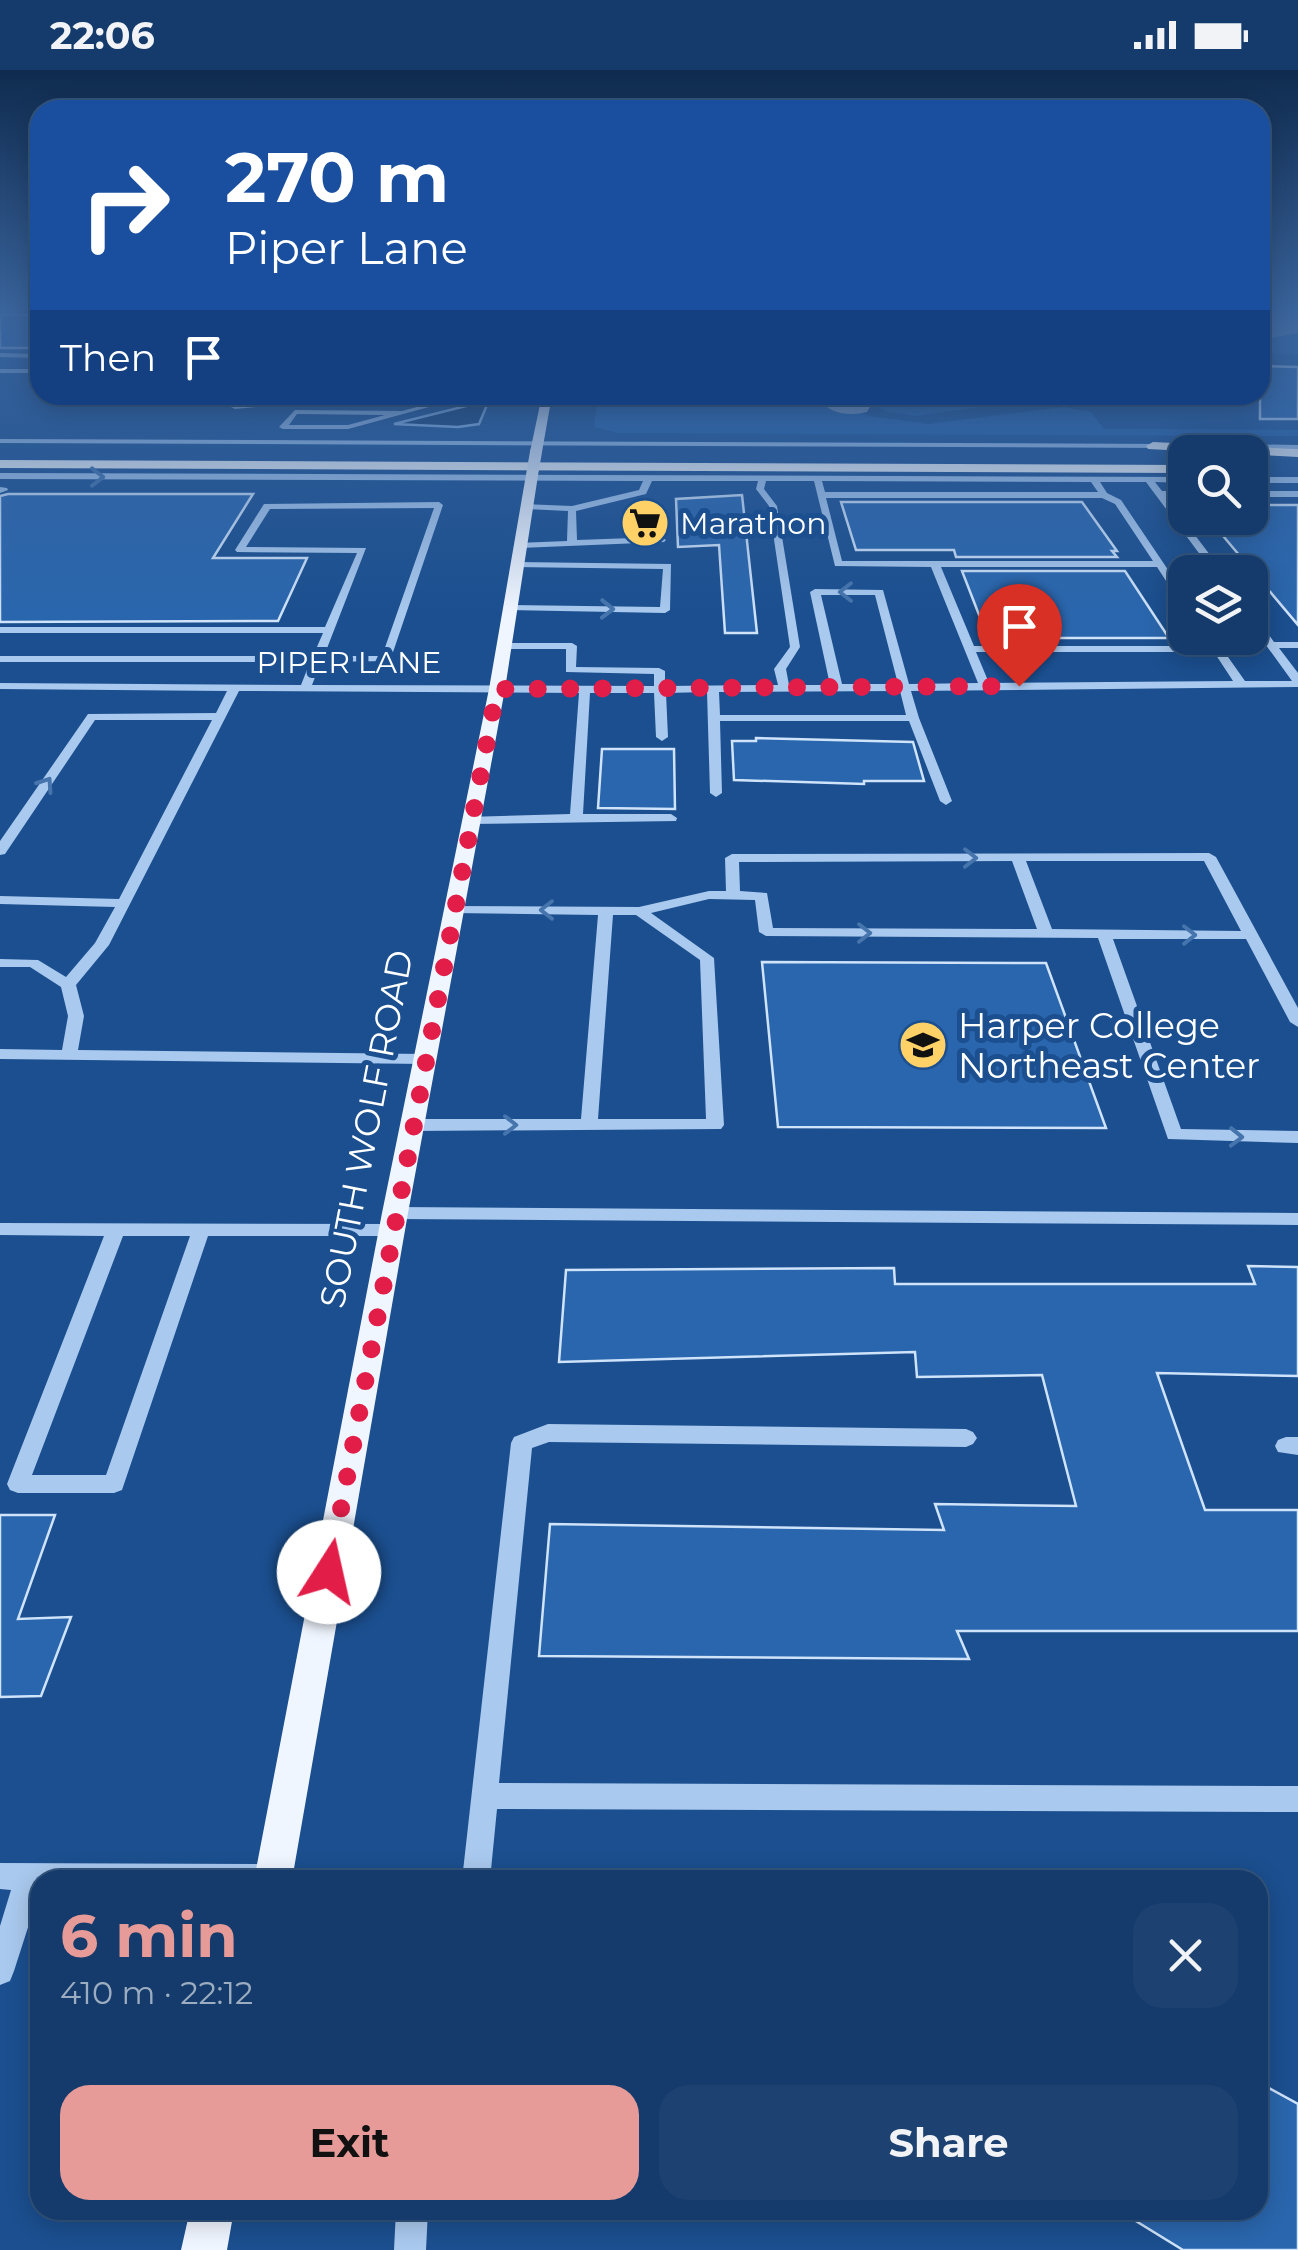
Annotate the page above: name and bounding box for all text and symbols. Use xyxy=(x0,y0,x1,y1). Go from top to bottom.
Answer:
text: 22:06 xyxy=(50,12,155,59)
text: 270 m xyxy=(225,134,449,220)
icon: right xyxy=(60,140,190,270)
text: Piper Lane xyxy=(225,220,468,275)
icon: arrive xyxy=(176,330,231,385)
text: Then xyxy=(60,334,156,381)
map controls xyxy=(1168,435,1268,655)
button: search xyxy=(1168,435,1268,535)
one-way arrow xyxy=(90,466,106,488)
supermarket icon: Marathon xyxy=(619,497,671,549)
place label: Marathon xyxy=(680,505,826,542)
button: layers xyxy=(1168,555,1268,655)
one-way arrow xyxy=(838,581,854,603)
pin xyxy=(977,584,1062,687)
one-way arrow xyxy=(600,599,616,620)
icon: arrive xyxy=(992,599,1047,654)
street label: PIPER LANE xyxy=(257,644,441,681)
one-way arrow xyxy=(34,776,52,795)
one-way arrow xyxy=(962,847,978,869)
one-way arrow xyxy=(538,899,554,921)
one-way arrow xyxy=(856,922,872,944)
one-way arrow xyxy=(1182,924,1197,946)
street label: SOUTH WOLF ROAD xyxy=(310,946,422,1312)
place label: Harper College Northeast Center xyxy=(958,1004,1260,1087)
school or university icon: Harper College Northeast Center xyxy=(897,1019,949,1071)
one-way arrow xyxy=(502,1114,518,1136)
one-way arrow xyxy=(1229,1126,1245,1147)
position arrow xyxy=(277,1520,381,1624)
text: 6 min xyxy=(60,1899,238,1972)
button: close xyxy=(1133,1903,1238,2008)
text: 410 m · 22:12 xyxy=(60,1973,253,2012)
button: Exit xyxy=(60,2085,639,2200)
button: Share xyxy=(659,2085,1238,2200)

